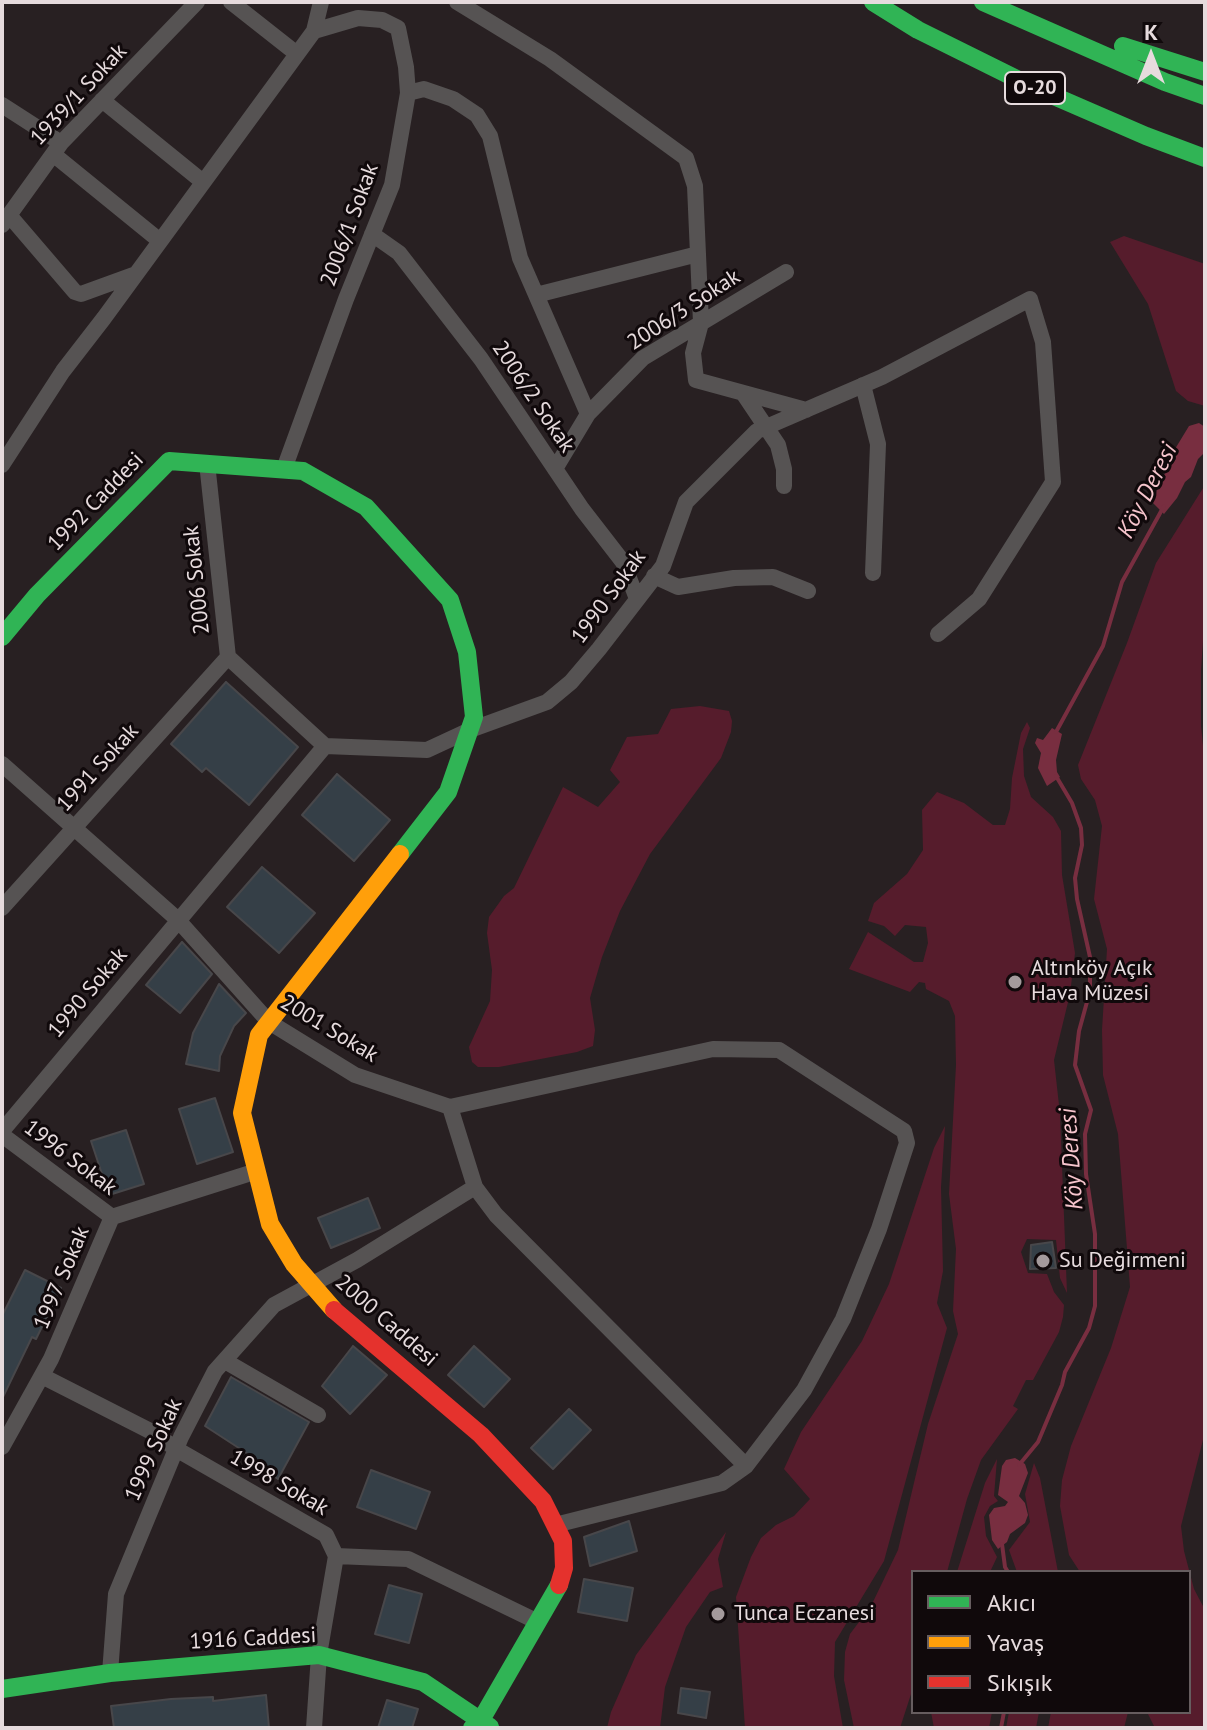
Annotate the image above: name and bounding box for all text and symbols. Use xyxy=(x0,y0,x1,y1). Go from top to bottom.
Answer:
north arrow xyxy=(1111,16,1191,96)
text: K xyxy=(1144,18,1158,46)
street label: 1939/1 Sokak xyxy=(25,39,133,151)
road number: O-20 xyxy=(1005,72,1065,104)
street label: 2006/1 Sokak xyxy=(316,160,384,290)
street label: 2006/3 Sokak xyxy=(623,264,745,356)
street label: 2006/2 Sokak xyxy=(486,336,580,458)
water label: Köy Deresi xyxy=(1112,439,1184,543)
street label: 1992 Caddesi xyxy=(42,447,150,557)
street label: 2006 Sokak xyxy=(178,524,216,636)
street label: 1990 Sokak xyxy=(566,545,652,649)
street label: 1991 Sokak xyxy=(52,719,144,817)
street label: 1990 Sokak xyxy=(43,943,133,1043)
place label: Altınköy Açık Hava Müzesi xyxy=(1031,956,1153,1008)
marker: Altınköy Açık Hava Müzesi xyxy=(1006,973,1024,991)
street label: 2001 Sokak xyxy=(275,990,383,1068)
water label: Köy Deresi xyxy=(1054,1107,1090,1211)
street label: 1996 Sokak xyxy=(18,1115,122,1201)
street label: 1997 Sokak xyxy=(28,1223,96,1333)
place label: Su Değirmeni xyxy=(1059,1248,1186,1274)
marker: Su Değirmeni xyxy=(1034,1252,1052,1270)
street label: 2000 Caddesi xyxy=(329,1269,443,1373)
street label: 1999 Sokak xyxy=(120,1395,188,1505)
street label: 1998 Sokak xyxy=(225,1444,333,1522)
legend xyxy=(911,1570,1191,1714)
text: Akıcı xyxy=(987,1587,1036,1618)
place label: Tunca Eczanesi xyxy=(734,1601,875,1627)
marker: Tunca Eczanesi xyxy=(709,1605,727,1623)
street label: 1916 Caddesi xyxy=(189,1622,317,1656)
text: Yavaş xyxy=(987,1627,1044,1658)
text: Sıkışık xyxy=(987,1667,1052,1698)

